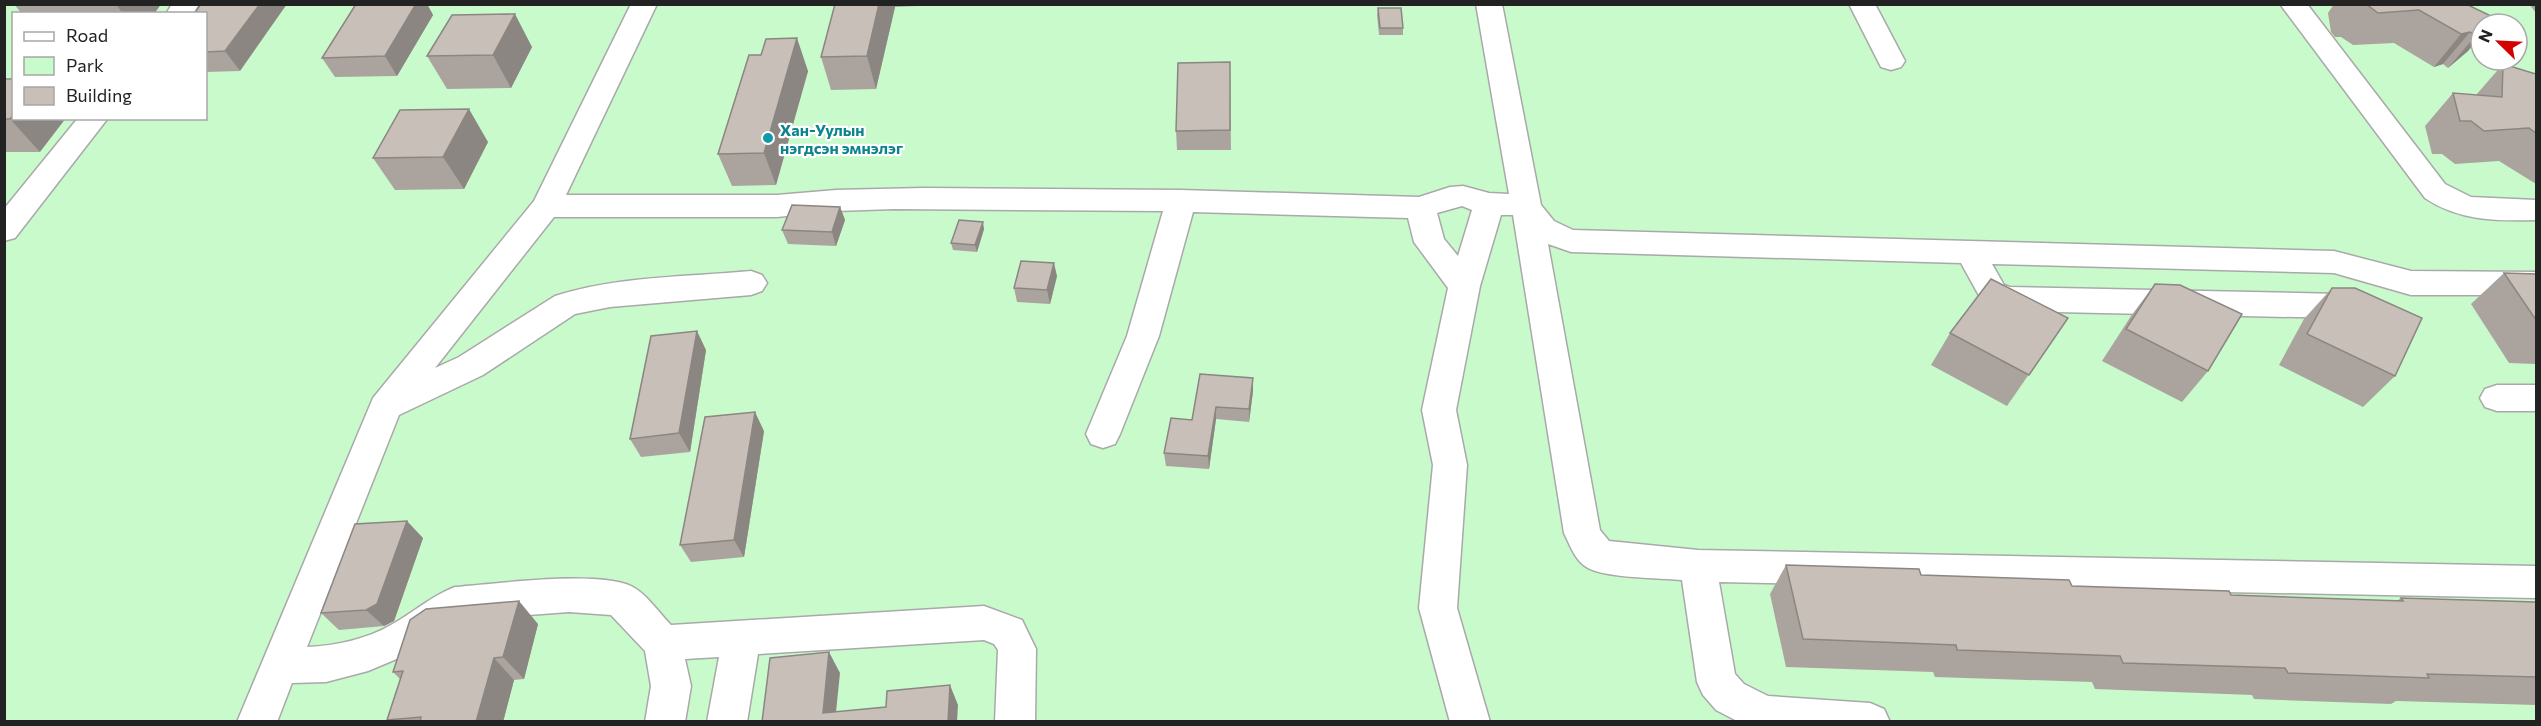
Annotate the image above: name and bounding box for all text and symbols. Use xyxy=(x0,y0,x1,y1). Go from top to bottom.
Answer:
legend xyxy=(12,12,207,120)
north arrow xyxy=(2469,12,2529,72)
text: Road xyxy=(66,24,108,46)
text: N xyxy=(2474,26,2496,45)
text: Park xyxy=(66,54,104,76)
text: Building xyxy=(66,84,132,106)
place label: Хан-Уулын нэгдсэн эмнэлэг xyxy=(780,120,903,157)
marker: Хан-Уулын нэгдсэн эмнэлэг xyxy=(761,131,775,145)

